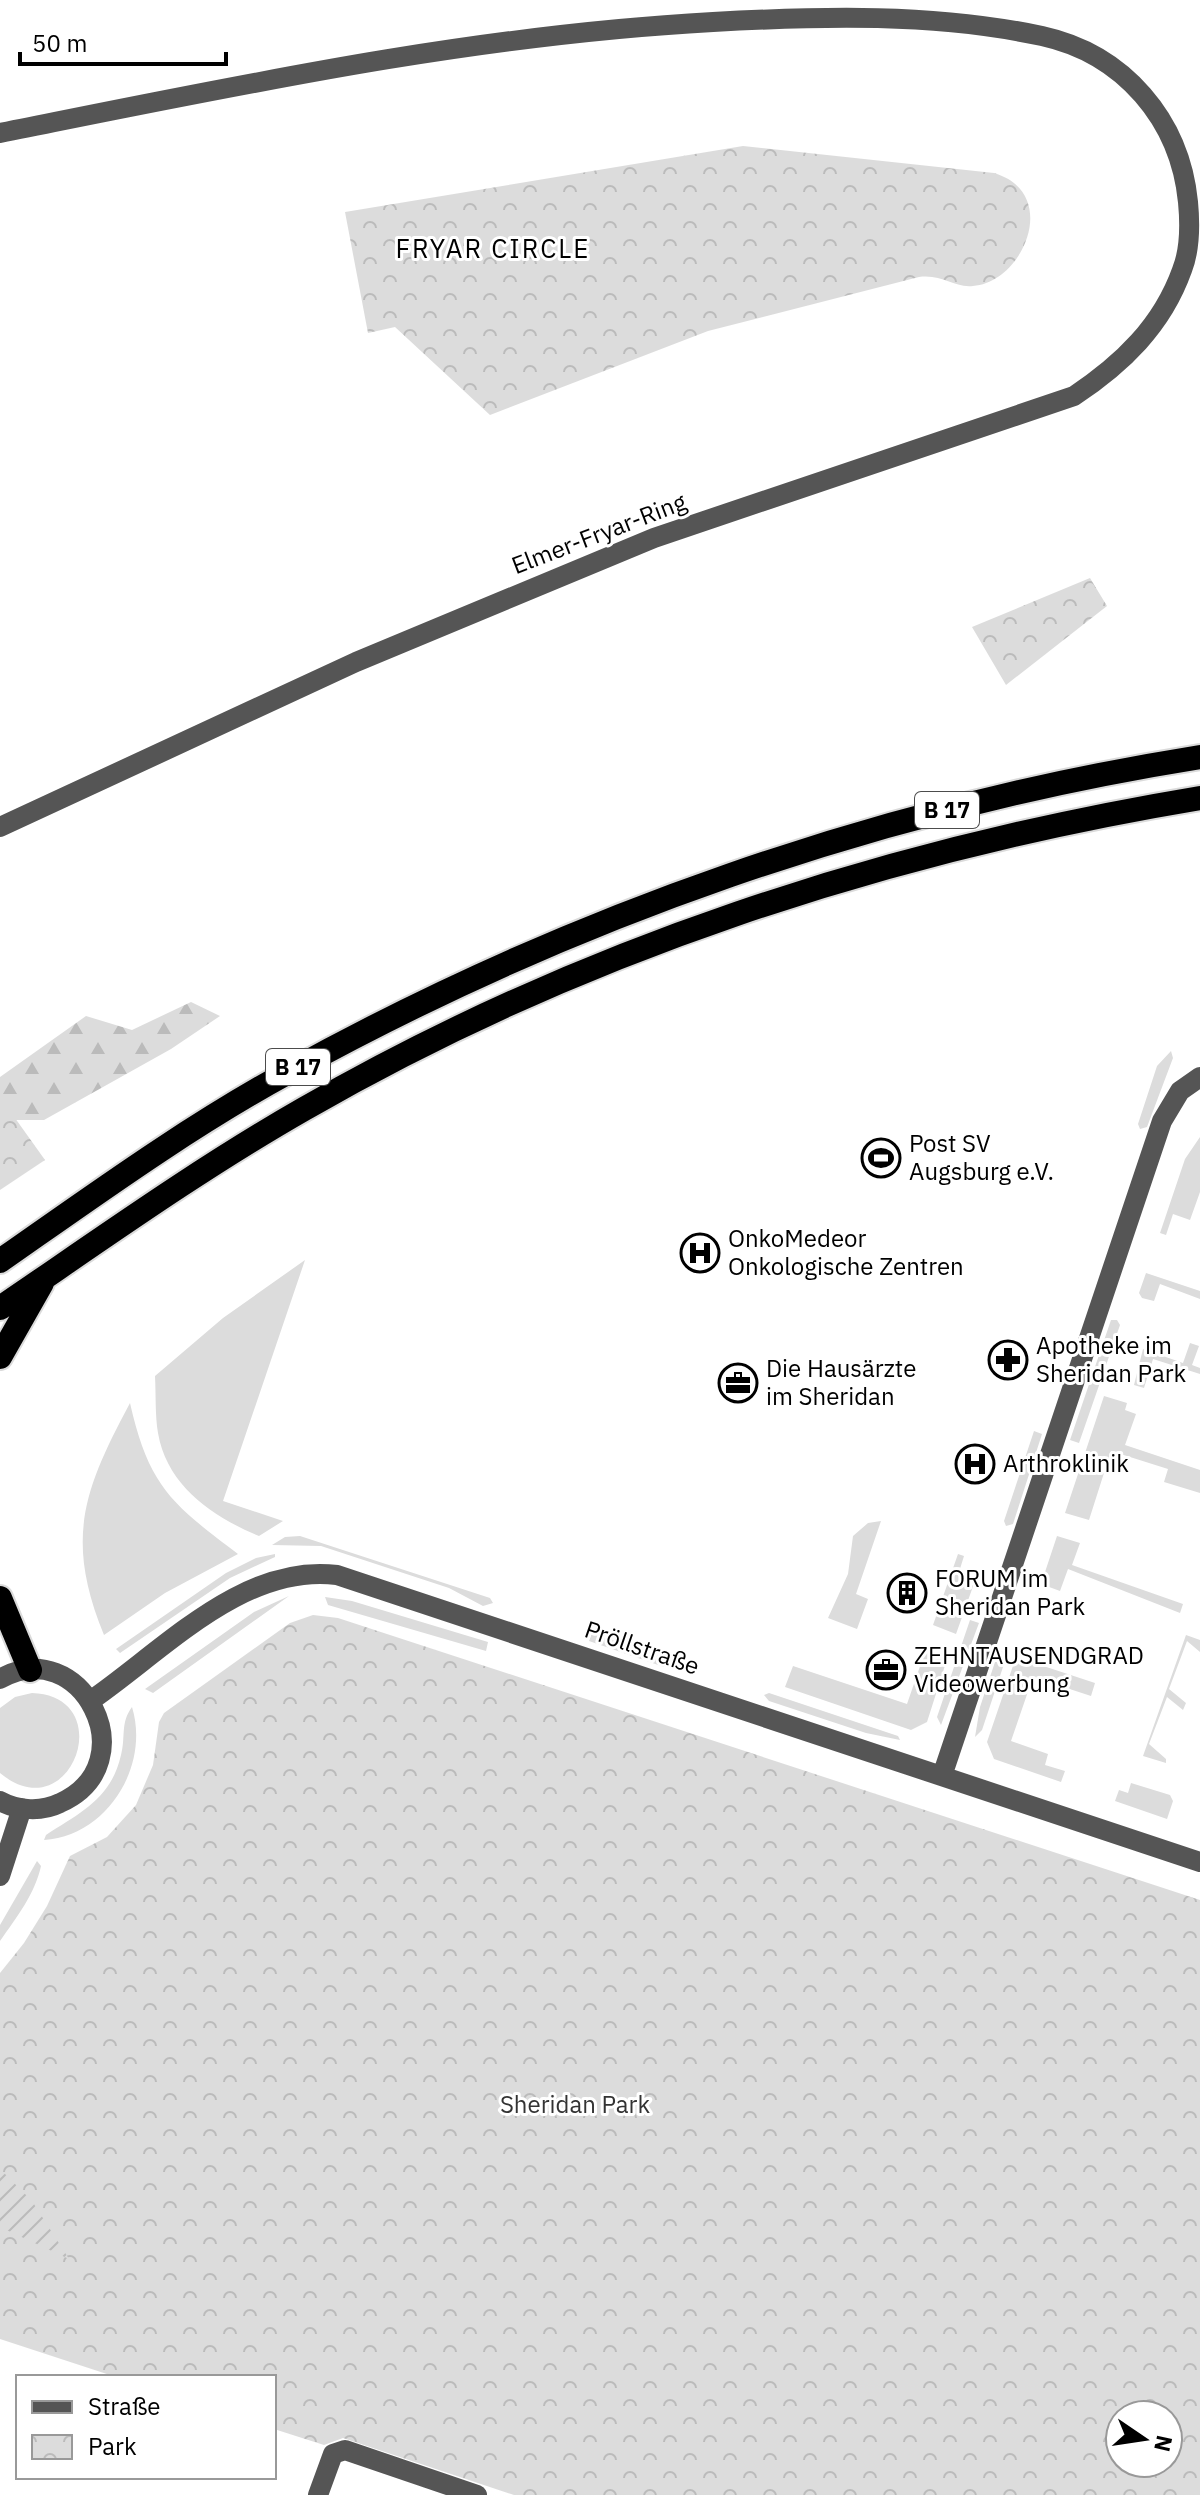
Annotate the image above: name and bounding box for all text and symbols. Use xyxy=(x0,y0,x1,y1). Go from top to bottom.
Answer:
scale bar xyxy=(20,16,226,66)
text: 50 m xyxy=(32,27,87,59)
district label: FRYAR CIRCLE xyxy=(396,231,590,265)
street label: Elmer-Fryar-Ring xyxy=(507,485,691,581)
road number: B 17 xyxy=(915,792,979,828)
road number: B 17 xyxy=(266,1049,330,1085)
place label: Post SV Augsburg e.V. xyxy=(909,1127,1054,1187)
sports icon: Post SV Augsburg e.V. xyxy=(860,1137,902,1179)
place label: OnkoMedeor Onkologische Zentren xyxy=(728,1222,964,1282)
hospital icon: OnkoMedeor Onkologische Zentren xyxy=(679,1232,721,1274)
place label: Apotheke im Sheridan Park xyxy=(1036,1329,1187,1389)
pharmacy icon: Apotheke im Sheridan Park xyxy=(987,1339,1029,1381)
place label: Die Hausärzte im Sheridan xyxy=(766,1352,916,1412)
office icon: Die Hausärzte im Sheridan xyxy=(717,1362,759,1404)
hospital icon: Arthroklinik xyxy=(954,1443,996,1485)
place label: Arthroklinik xyxy=(1003,1447,1129,1479)
place label: FORUM im Sheridan Park xyxy=(935,1562,1086,1622)
building icon: FORUM im Sheridan Park xyxy=(886,1572,928,1614)
street label: Pröllstraße xyxy=(581,1612,704,1682)
place label: ZEHNTAUSENDGRAD Videowerbung xyxy=(914,1639,1144,1699)
office icon: ZEHNTAUSENDGRAD Videowerbung xyxy=(865,1649,907,1691)
park label: Sheridan Park xyxy=(500,2088,650,2120)
legend xyxy=(16,2375,276,2479)
text: Straße xyxy=(88,2390,160,2422)
north arrow xyxy=(1104,2399,1184,2479)
text: Park xyxy=(88,2430,137,2462)
text: N xyxy=(1148,2433,1180,2455)

